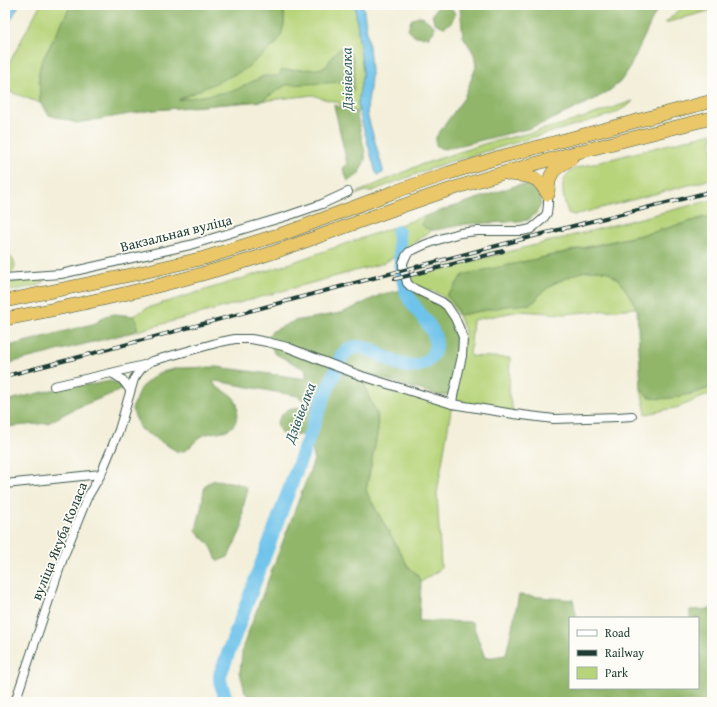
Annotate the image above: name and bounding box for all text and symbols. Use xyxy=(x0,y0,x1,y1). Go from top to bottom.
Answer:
water label: Дзівівелка xyxy=(335,47,358,112)
street label: Вакзальная вуліца xyxy=(118,209,234,257)
water label: Дзівівелка xyxy=(278,380,321,447)
street label: вуліца Якуба Коласа xyxy=(26,479,92,603)
legend xyxy=(569,617,699,689)
text: Road xyxy=(605,624,631,641)
text: Railway xyxy=(605,644,644,661)
text: Park xyxy=(605,664,629,681)

